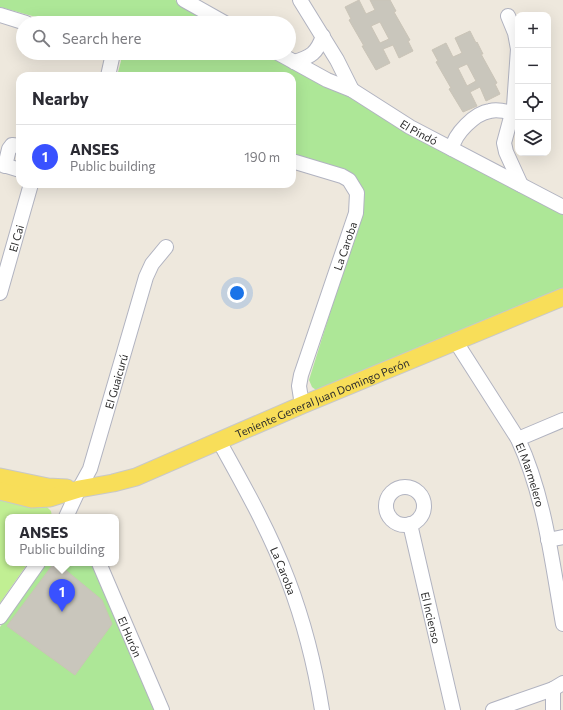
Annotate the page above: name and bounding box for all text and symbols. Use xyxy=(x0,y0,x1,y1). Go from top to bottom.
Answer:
map controls xyxy=(515,12,551,156)
button: + xyxy=(515,12,551,48)
search box xyxy=(16,16,296,60)
icon: search xyxy=(30,27,52,49)
text: Search here xyxy=(62,29,141,47)
button: − xyxy=(515,48,551,84)
button: locate xyxy=(515,84,551,120)
text: Nearby xyxy=(32,88,89,109)
street label: El Pindó xyxy=(398,116,440,147)
button: layers xyxy=(515,120,551,156)
text: ANSES xyxy=(70,140,119,158)
text: 1 xyxy=(42,149,48,165)
text: 190 m xyxy=(244,149,280,165)
text: Public building xyxy=(70,158,156,174)
street label: La Caroba xyxy=(331,220,359,272)
street label: El Cai xyxy=(6,223,26,253)
your location xyxy=(227,283,247,303)
street label: El Guaicurú xyxy=(101,352,130,410)
street label: Teniente General Juan Domingo Perón xyxy=(233,355,411,440)
street label: El Marmelero xyxy=(514,440,548,508)
popup xyxy=(5,514,119,566)
text: ANSES xyxy=(19,523,68,541)
text: Public building xyxy=(19,541,105,557)
street label: La Caroba xyxy=(268,544,299,596)
pin: 1 xyxy=(49,579,75,612)
street label: El Incienso xyxy=(419,590,444,645)
street label: El Hurón xyxy=(116,614,145,659)

